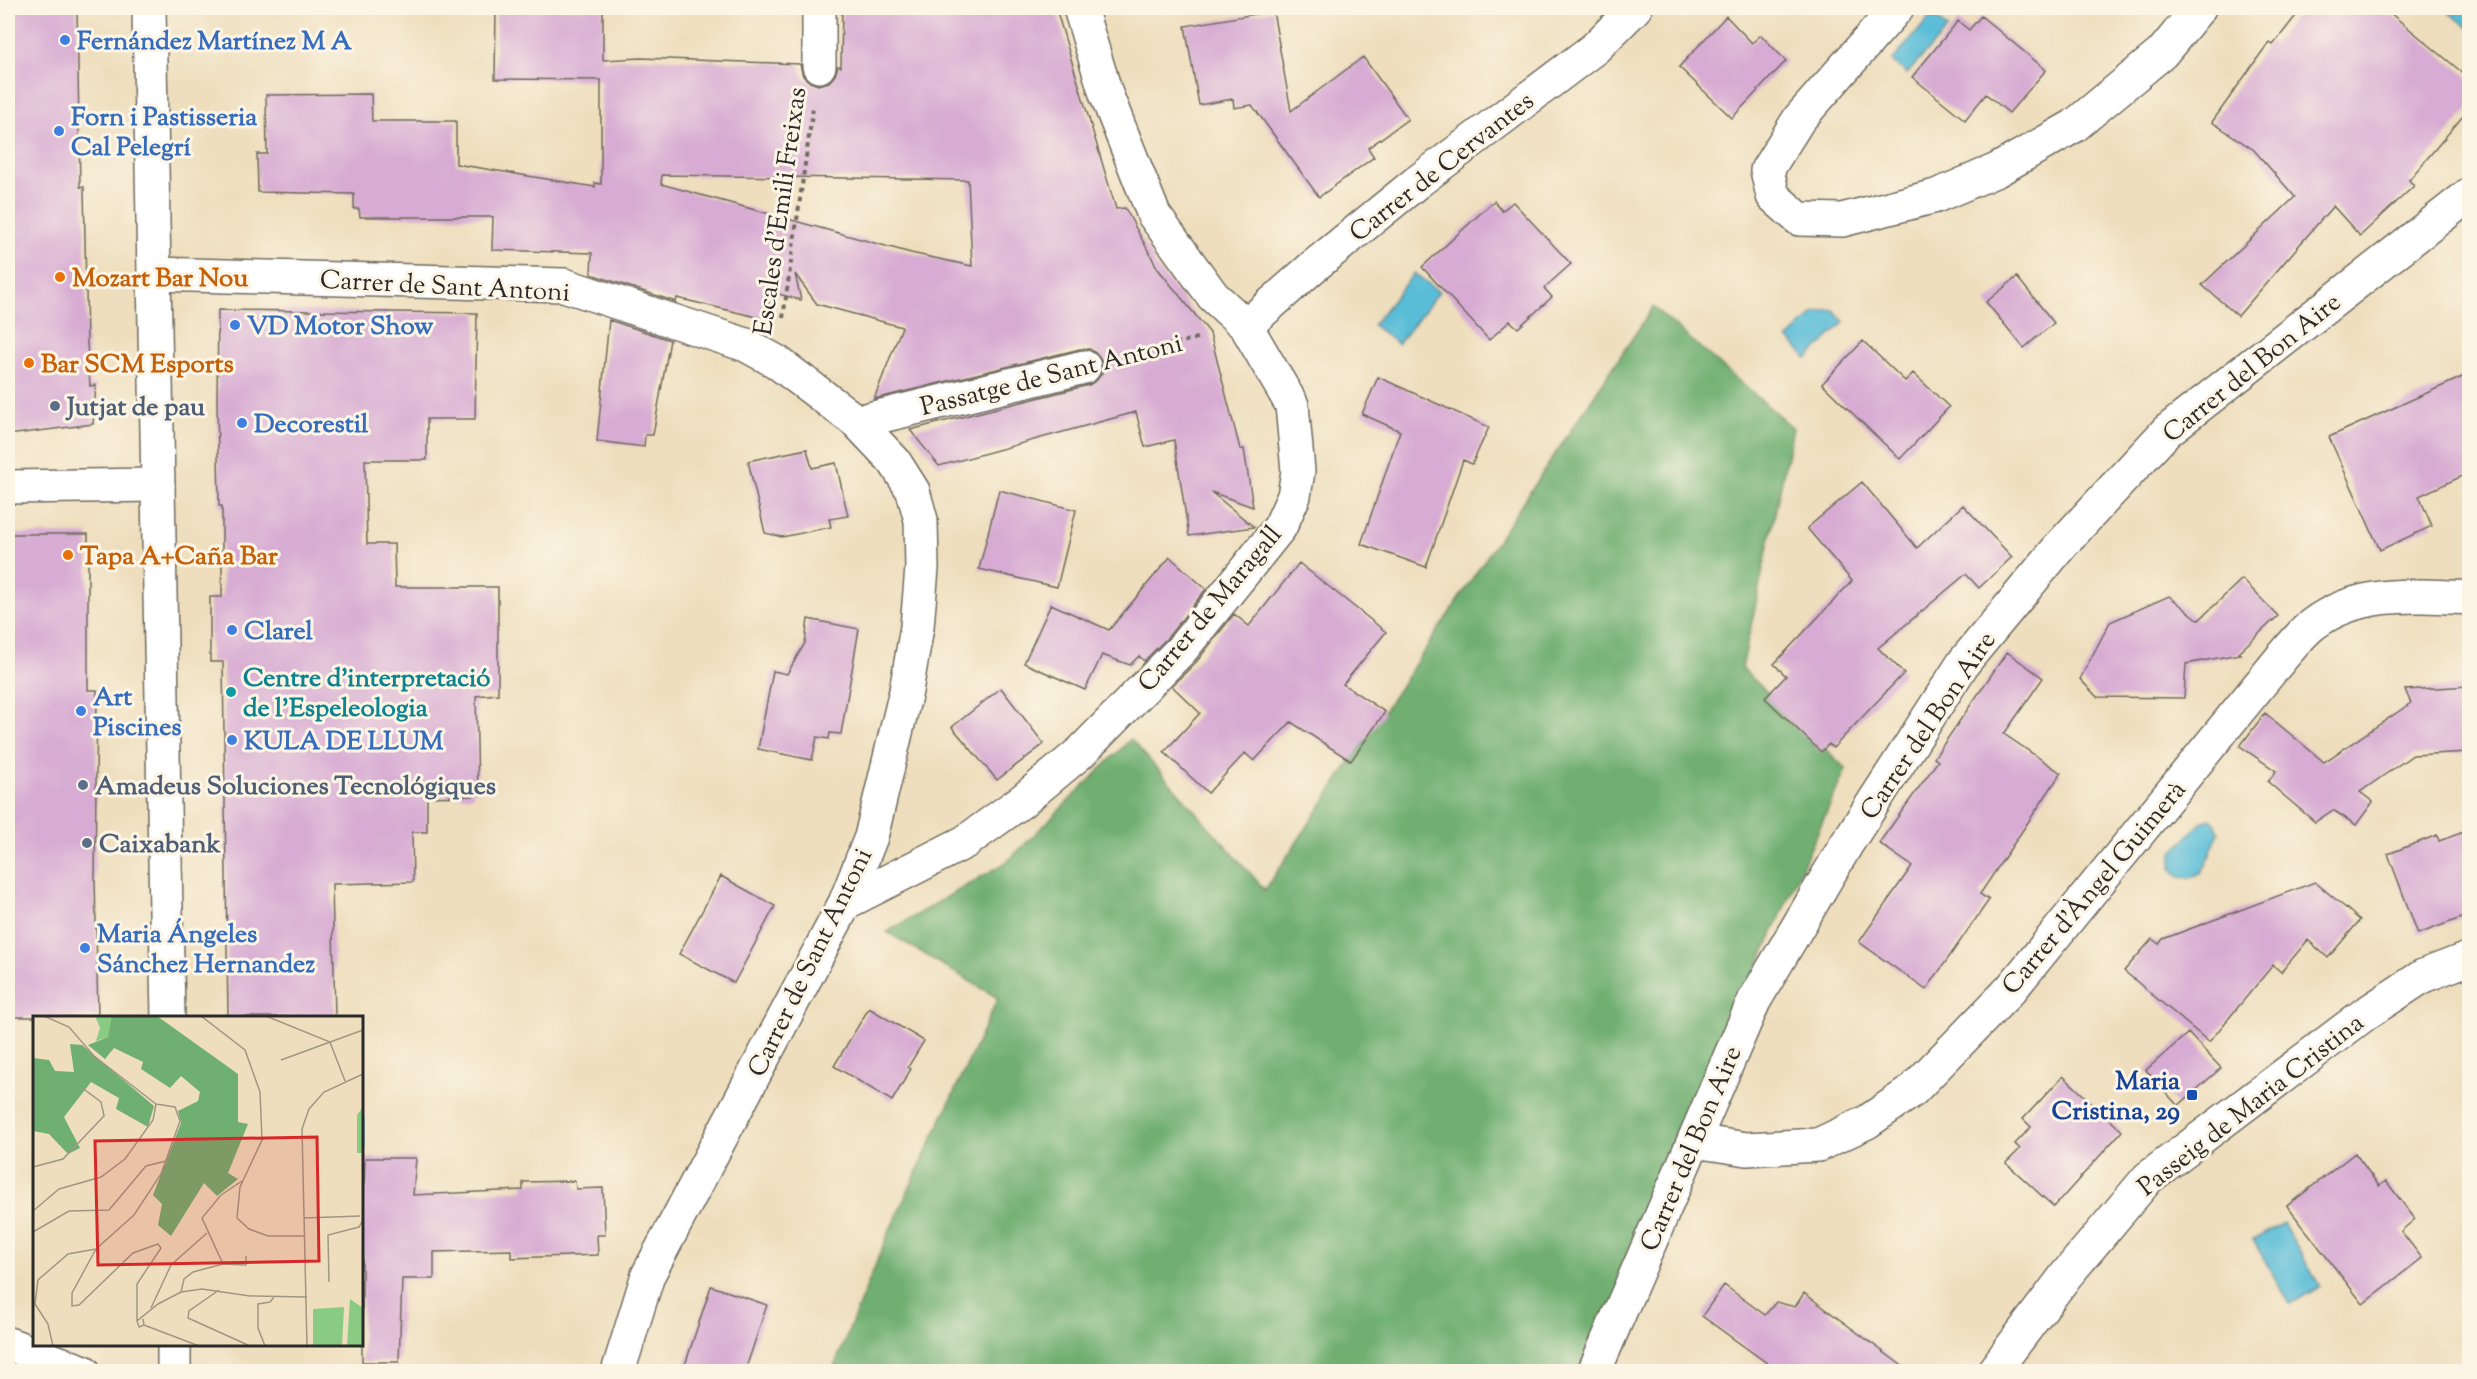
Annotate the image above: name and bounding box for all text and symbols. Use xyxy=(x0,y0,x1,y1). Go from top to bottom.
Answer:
place label: Fernández Martínez M A xyxy=(77,24,353,61)
marker: Fernández Martínez M A xyxy=(58,33,72,47)
street label: Carrer de Cervantes xyxy=(1342,84,1543,252)
street label: Escales d'Emili Freixas xyxy=(746,85,817,338)
place label: Forn i Pastisseria Cal Pelegrí xyxy=(71,100,257,167)
marker: Forn i Pastisseria Cal Pelegrí xyxy=(52,124,66,138)
place label: Mozart Bar Nou xyxy=(72,261,248,298)
street label: Carrer de Sant Antoni xyxy=(319,262,571,313)
marker: Mozart Bar Nou xyxy=(53,270,67,284)
street label: Carrer del Bon Aire xyxy=(2155,285,2350,453)
place label: VD Motor Show xyxy=(247,309,434,346)
marker: VD Motor Show xyxy=(228,318,242,332)
street label: Passatge de Sant Antoni xyxy=(917,326,1186,427)
place label: Bar SCM Esports xyxy=(41,347,234,384)
marker: Bar SCM Esports xyxy=(22,356,36,370)
place label: Jutjat de pau xyxy=(65,390,205,427)
marker: Jutjat de pau xyxy=(48,399,62,413)
place label: Decorestil xyxy=(254,407,369,444)
marker: Decorestil xyxy=(235,416,249,430)
street label: Carrer de Maragall xyxy=(1130,518,1292,701)
place label: Tapa A+Caña Bar xyxy=(80,539,278,576)
marker: Tapa A+Caña Bar xyxy=(61,548,75,562)
place label: Clarel xyxy=(244,614,314,651)
marker: Clarel xyxy=(225,623,239,637)
street label: Carrer del Bon Aire xyxy=(1852,625,2006,828)
place label: Centre d'interpretació de l'Espeleologia xyxy=(243,661,490,728)
place label: Art Piscines xyxy=(93,680,181,747)
marker: Centre d'interpretació de l'Espeleologia xyxy=(224,685,238,699)
marker: Art Piscines xyxy=(74,704,88,718)
place label: KULA DE LLUM xyxy=(244,724,443,761)
marker: KULA DE LLUM xyxy=(225,733,239,747)
place label: Amadeus Soluciones Tecnológiques xyxy=(95,769,496,806)
street label: Carrer d'Àngel Guimerà xyxy=(1994,773,2196,1004)
marker: Amadeus Soluciones Tecnológiques xyxy=(76,778,90,792)
place label: Caixabank xyxy=(99,827,222,864)
marker: Caixabank xyxy=(80,836,94,850)
street label: Carrer de Sant Antoni xyxy=(740,842,883,1084)
place label: Maria Ángeles Sánchez Hernandez xyxy=(97,917,315,984)
marker: Maria Ángeles Sánchez Hernandez xyxy=(78,941,92,955)
street label: Passeig de Maria Cristina xyxy=(2131,1006,2373,1206)
inset map xyxy=(33,1016,363,1346)
street label: Carrer del Bon Aire xyxy=(1632,1040,1752,1257)
place label: Maria Cristina, 29 xyxy=(2052,1064,2180,1131)
marker: Maria Cristina, 29 xyxy=(2185,1088,2199,1102)

